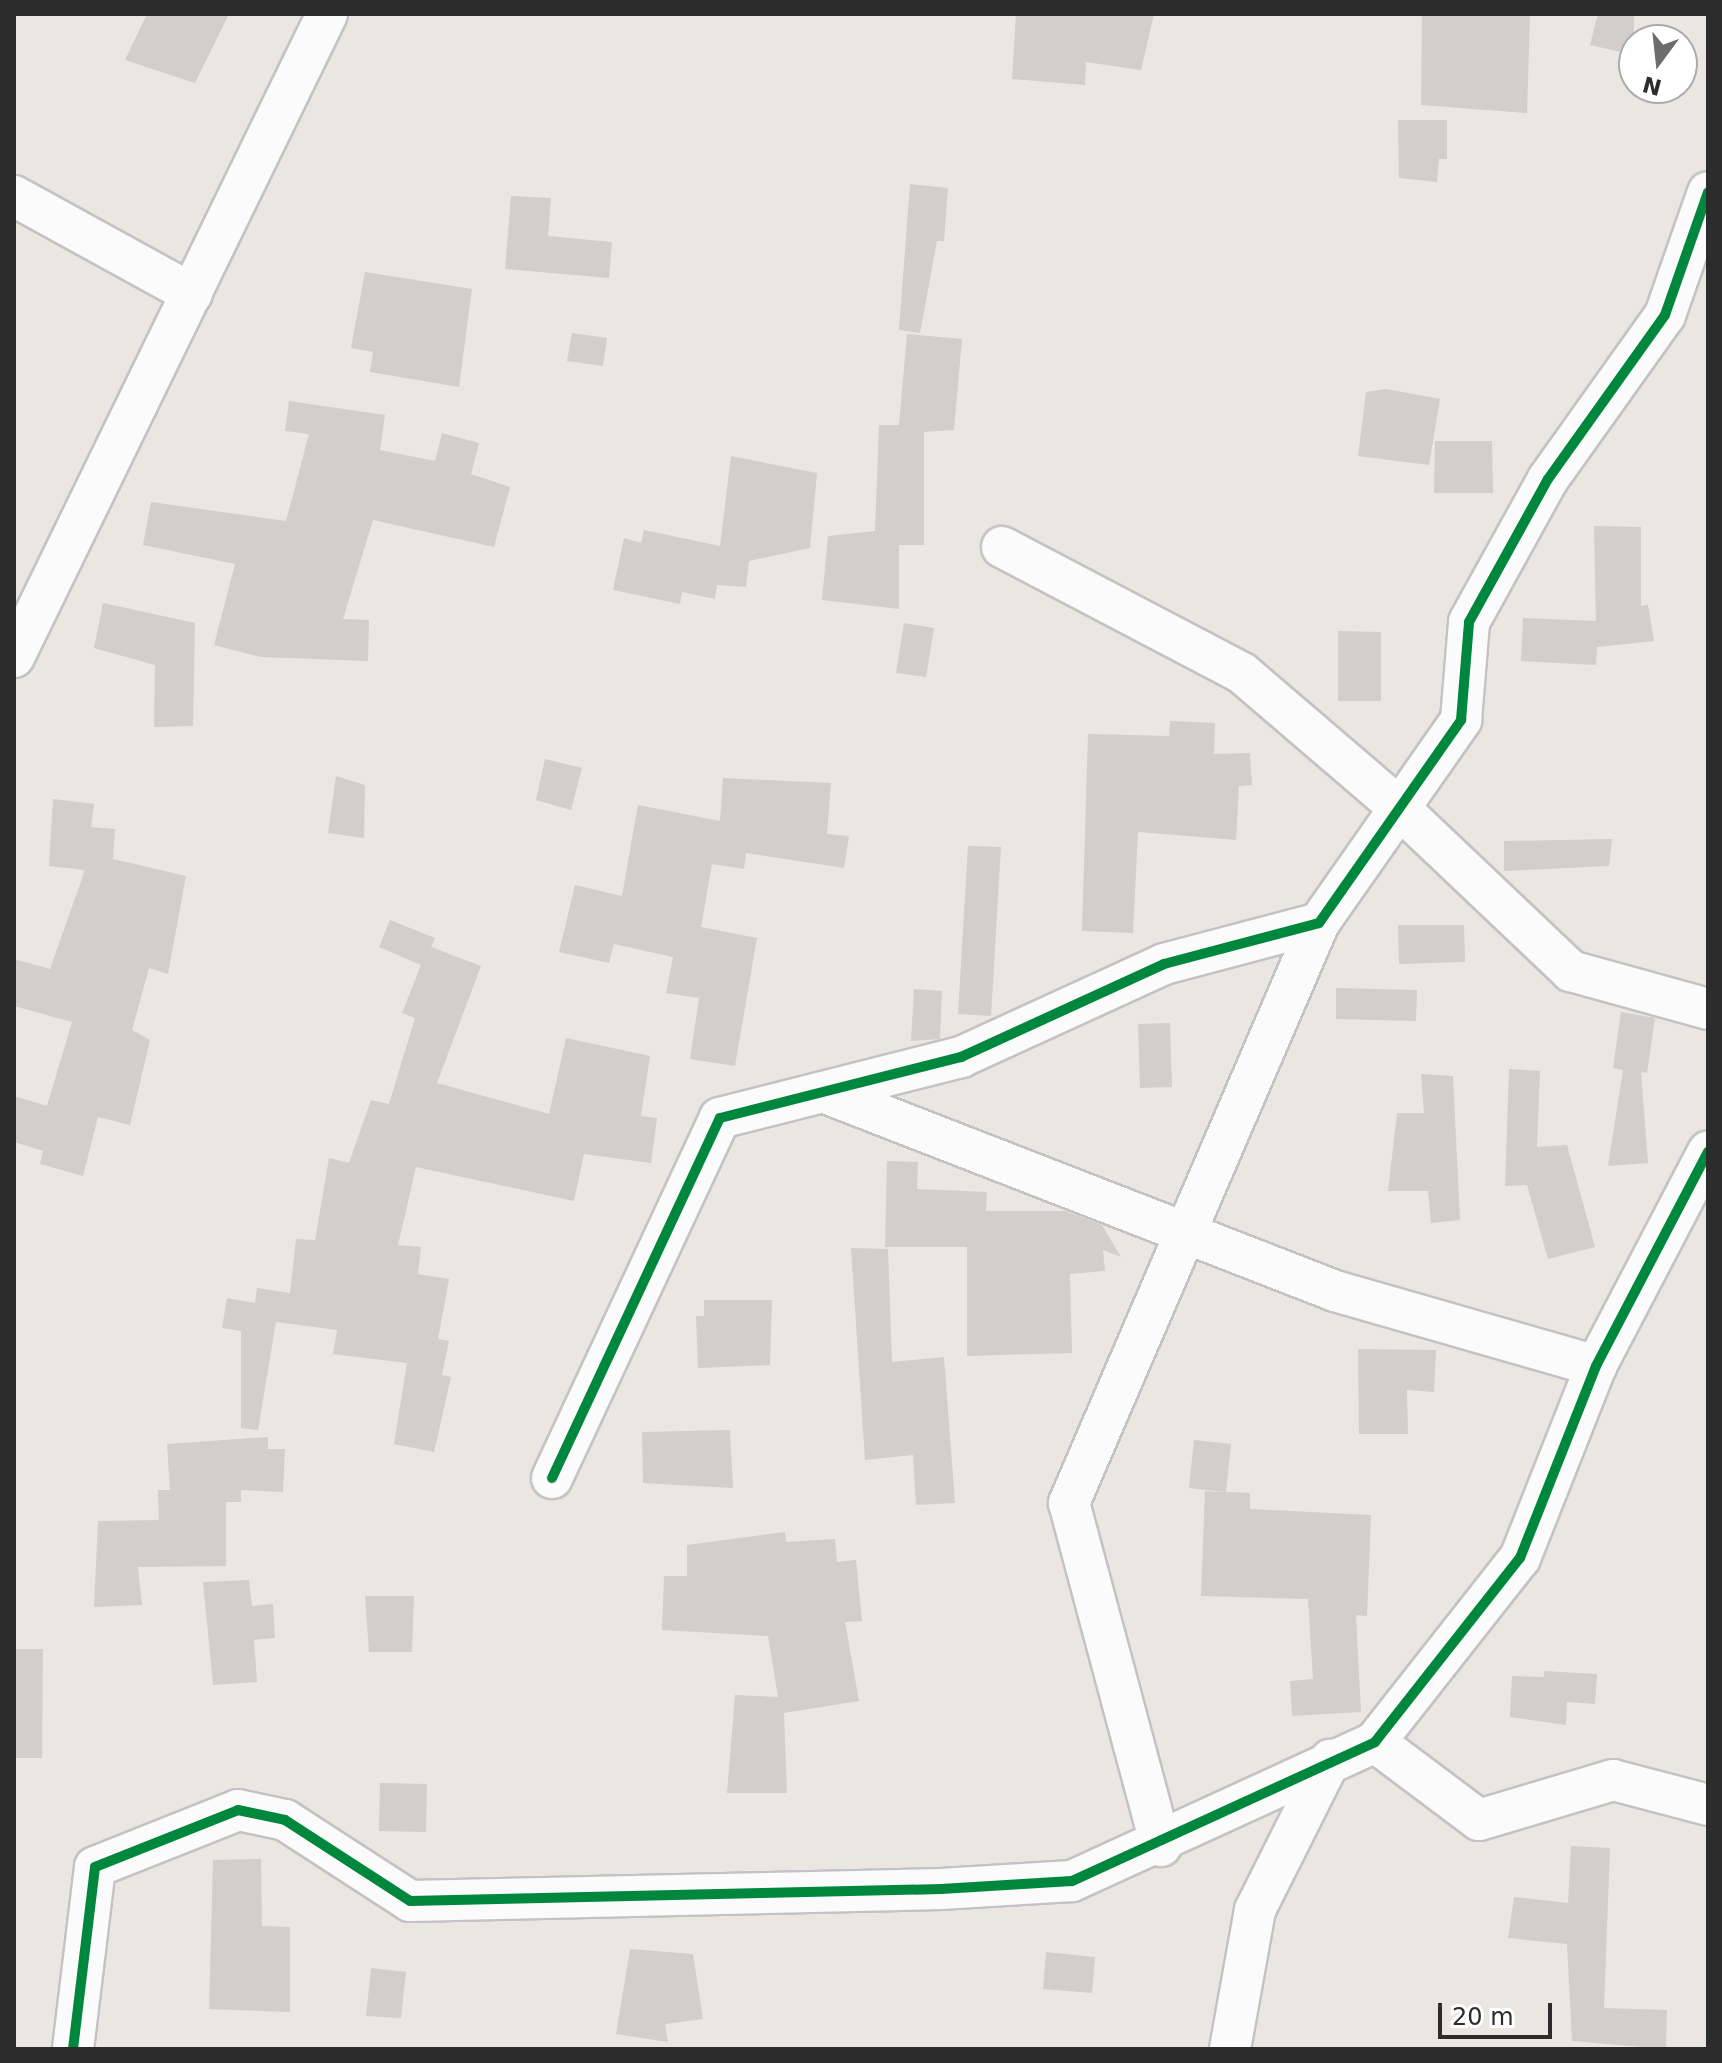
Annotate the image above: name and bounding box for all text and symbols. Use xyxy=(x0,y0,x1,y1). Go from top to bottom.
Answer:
north arrow xyxy=(1618,24,1698,104)
text: N xyxy=(1640,71,1664,100)
scale bar xyxy=(1442,1987,1556,2037)
text: 20 m xyxy=(1452,2003,1514,2031)

